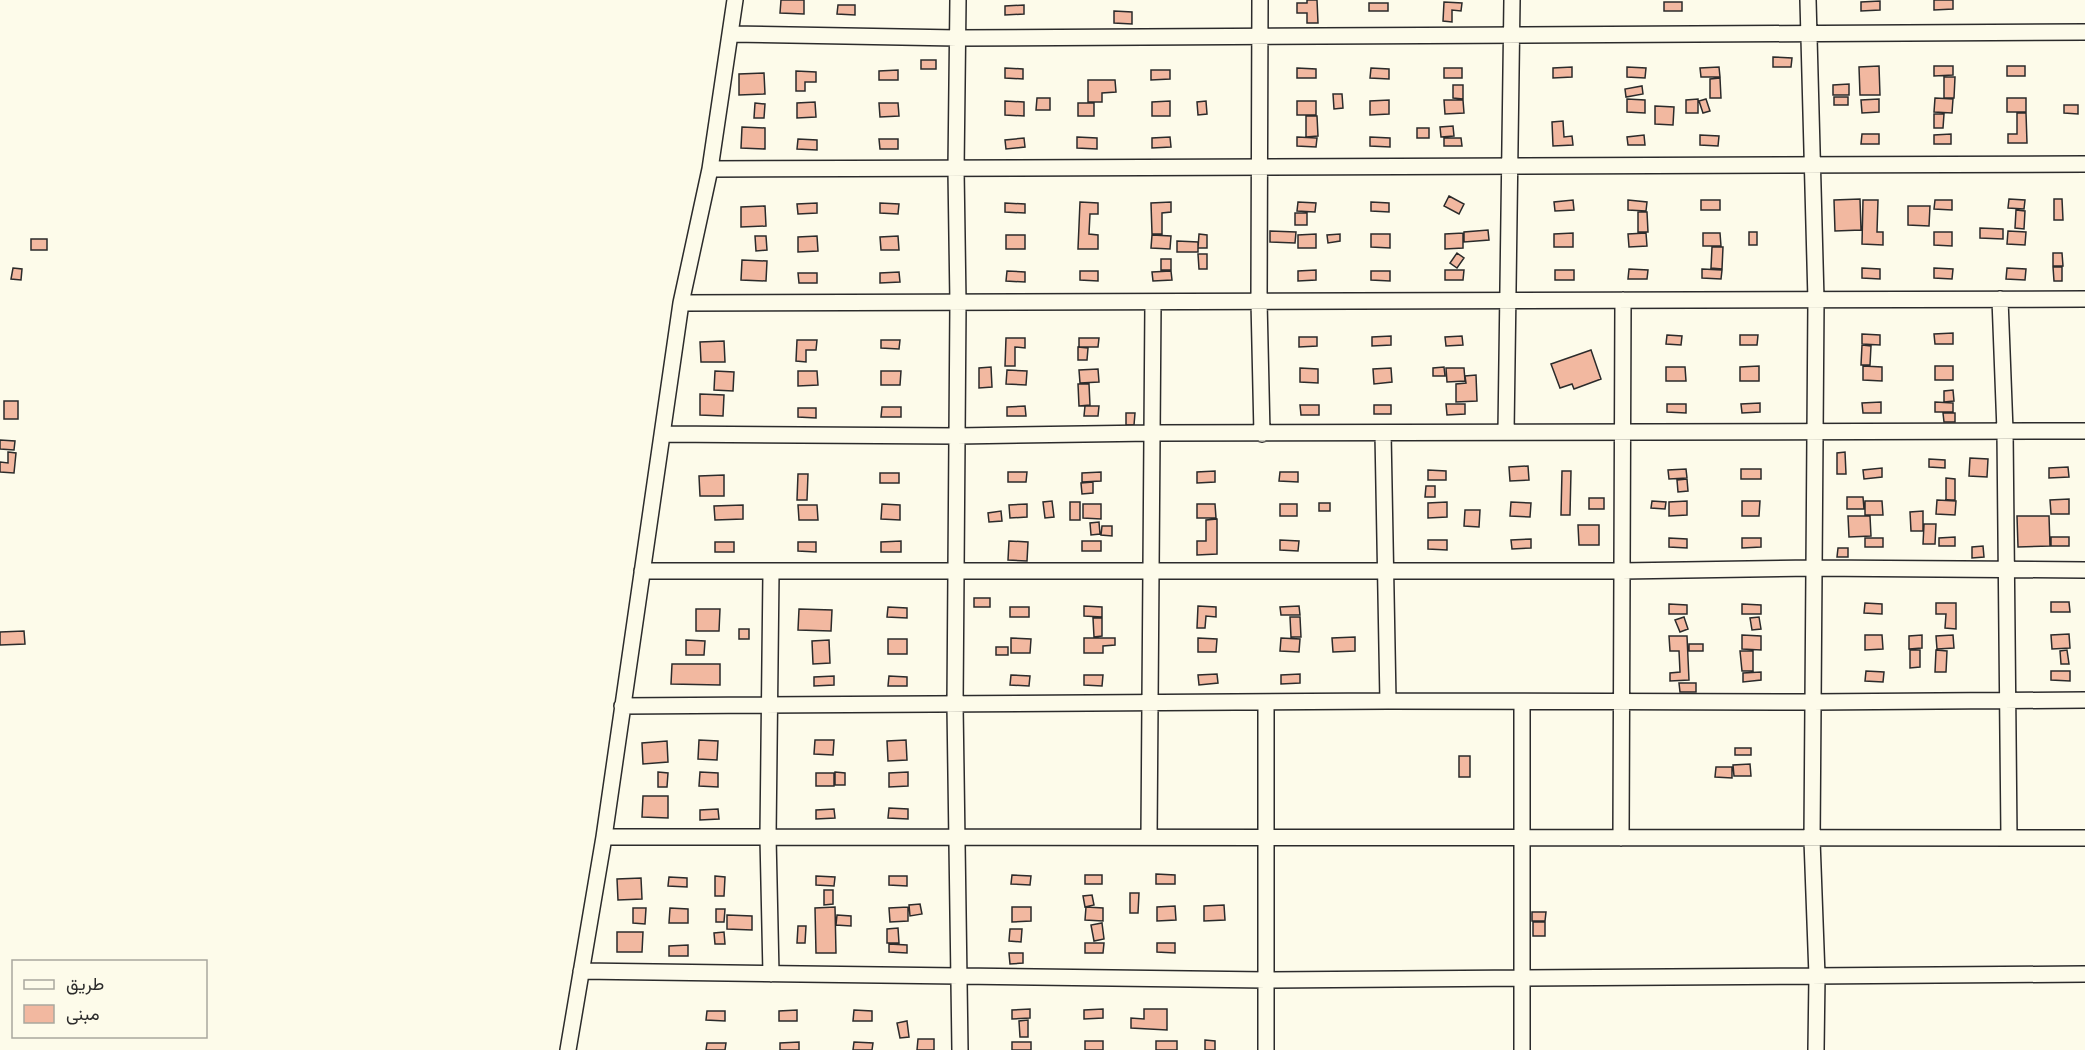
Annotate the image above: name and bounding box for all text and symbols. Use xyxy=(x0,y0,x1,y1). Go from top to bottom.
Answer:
legend xyxy=(12,960,207,1038)
text: طريق xyxy=(66,970,104,997)
text: مبنى xyxy=(66,1000,100,1027)

